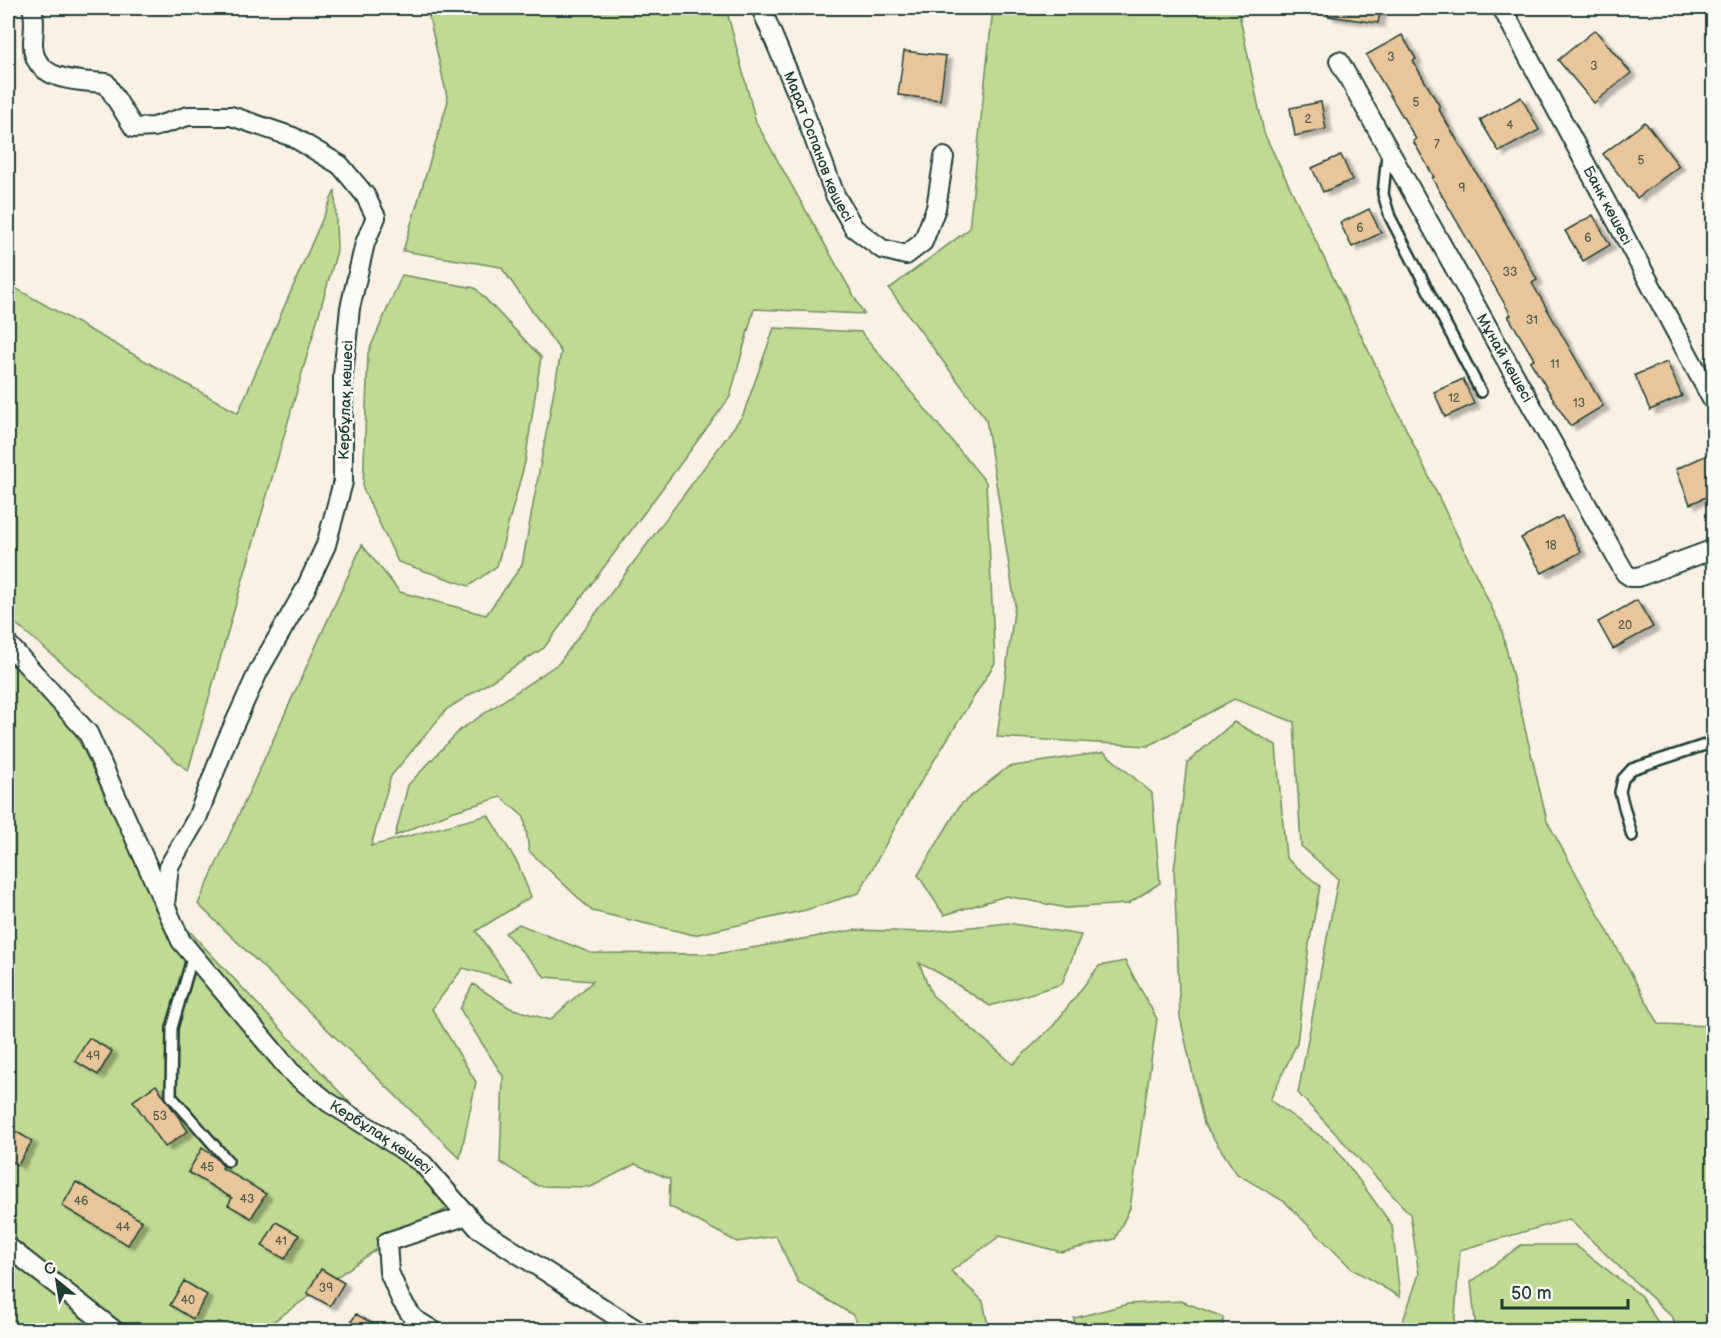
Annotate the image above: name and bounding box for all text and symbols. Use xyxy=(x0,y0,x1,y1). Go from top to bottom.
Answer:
house number: 3 xyxy=(1387,50,1395,65)
house number: 3 xyxy=(1590,59,1598,74)
street label: Марат Оспанов көшесі xyxy=(779,68,858,225)
house number: 5 xyxy=(1413,95,1420,110)
house number: 2 xyxy=(1304,112,1312,127)
house number: 4 xyxy=(1506,118,1514,133)
house number: 7 xyxy=(1434,137,1440,152)
house number: 5 xyxy=(1638,153,1645,168)
street label: Банк көшесі xyxy=(1579,163,1637,248)
house number: 9 xyxy=(1459,181,1466,196)
house number: 6 xyxy=(1356,221,1364,236)
house number: 6 xyxy=(1584,231,1592,246)
house number: 33 xyxy=(1503,265,1517,280)
street label: Мұнай көшесі xyxy=(1472,310,1537,406)
house number: 31 xyxy=(1526,313,1538,328)
street label: Кербұлақ көшесі xyxy=(334,340,358,460)
house number: 11 xyxy=(1550,357,1560,372)
house number: 12 xyxy=(1448,391,1460,406)
house number: 13 xyxy=(1573,396,1585,411)
house number: 18 xyxy=(1545,538,1557,553)
house number: 20 xyxy=(1618,618,1632,633)
house number: 49 xyxy=(86,1049,100,1064)
street label: Кербұлақ көшесі xyxy=(326,1096,437,1178)
house number: 53 xyxy=(153,1109,167,1124)
house number: 45 xyxy=(200,1160,214,1175)
house number: 43 xyxy=(240,1192,254,1207)
house number: 46 xyxy=(74,1194,88,1209)
house number: 44 xyxy=(116,1220,131,1235)
house number: 41 xyxy=(275,1234,287,1249)
north arrow xyxy=(27,1251,87,1311)
text: С xyxy=(41,1258,60,1280)
scale bar xyxy=(1502,1272,1628,1310)
house number: 39 xyxy=(319,1281,333,1296)
text: 50 m xyxy=(1511,1283,1552,1304)
house number: 40 xyxy=(181,1293,195,1308)

